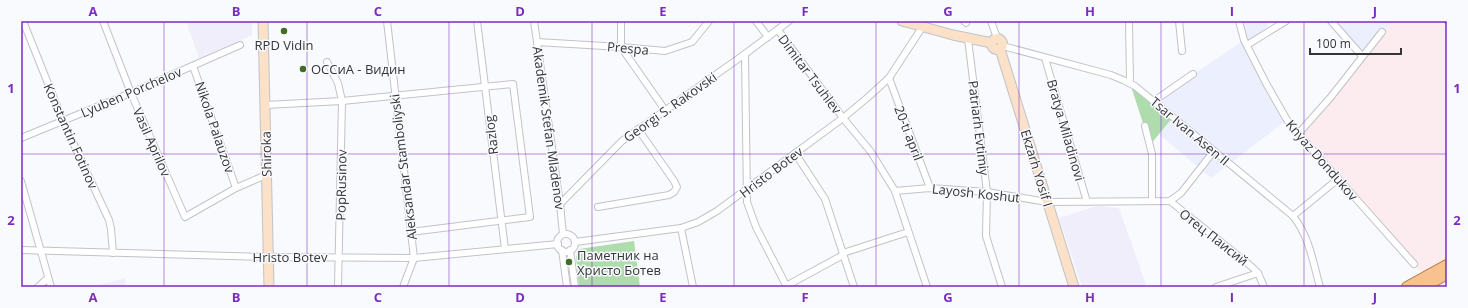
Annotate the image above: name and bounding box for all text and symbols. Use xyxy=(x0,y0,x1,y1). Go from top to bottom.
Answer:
text: A xyxy=(89,2,98,20)
text: B xyxy=(232,2,241,20)
text: C xyxy=(374,2,382,20)
text: D xyxy=(515,2,525,20)
text: E xyxy=(659,2,667,20)
text: F xyxy=(801,2,809,20)
text: G xyxy=(943,2,953,20)
text: H xyxy=(1085,2,1095,20)
text: I xyxy=(1230,2,1234,20)
text: J xyxy=(1372,2,1377,20)
marker: RPD Vidin xyxy=(279,26,289,36)
scale bar xyxy=(1310,30,1401,56)
street label: Dimitar Tsuhlev xyxy=(774,31,846,118)
text: 100 m xyxy=(1316,35,1351,52)
place label: RPD Vidin xyxy=(255,36,313,54)
street label: Prespa xyxy=(606,37,650,59)
street label: Akademik Stefan Mladenov xyxy=(529,45,569,211)
place label: ОССиА - Видин xyxy=(311,60,406,78)
street label: Lyuben Porchelov xyxy=(78,62,185,121)
marker: ОССиА - Видин xyxy=(298,64,308,74)
street label: Georgi S. Rakovski xyxy=(620,68,720,146)
street label: Bratya Miladinovi xyxy=(1043,77,1089,183)
text: 1 xyxy=(7,79,15,97)
street label: Nikola Palauzov xyxy=(191,79,239,176)
street label: Patriarh Evtimiy xyxy=(964,79,994,177)
text: 1 xyxy=(1453,79,1461,97)
street label: Konstantin Fotinov xyxy=(40,80,103,192)
street label: Aleksandar Stamboliyski xyxy=(385,93,421,241)
street label: Tsar Ivan Asen II xyxy=(1147,93,1233,169)
street label: 20-ti april xyxy=(890,103,928,163)
street label: Vasil Aprilov xyxy=(129,105,175,180)
street label: Razlog xyxy=(480,114,502,156)
street label: Knyaz Dondukov xyxy=(1282,116,1362,205)
street label: Ekzarh Yosif I xyxy=(1017,127,1057,209)
street label: Shiroka xyxy=(257,131,275,177)
street label: Hristo Botev xyxy=(736,142,807,202)
street label: PopRusinov xyxy=(331,149,351,221)
street label: Layosh Koshut xyxy=(931,179,1021,207)
street label: Отец Паисий xyxy=(1176,204,1252,270)
text: 2 xyxy=(7,211,15,229)
text: 2 xyxy=(1453,211,1461,229)
place label: Паметник на Христо Ботев xyxy=(577,246,661,279)
street label: Hristo Botev xyxy=(253,248,328,266)
marker: Паметник на Христо Ботев xyxy=(564,257,574,267)
text: A xyxy=(89,288,98,306)
text: B xyxy=(232,288,241,306)
text: C xyxy=(374,288,382,306)
text: D xyxy=(515,288,525,306)
text: E xyxy=(659,288,667,306)
text: F xyxy=(801,288,809,306)
text: G xyxy=(943,288,953,306)
text: H xyxy=(1085,288,1095,306)
text: I xyxy=(1230,288,1234,306)
text: J xyxy=(1372,288,1377,306)

